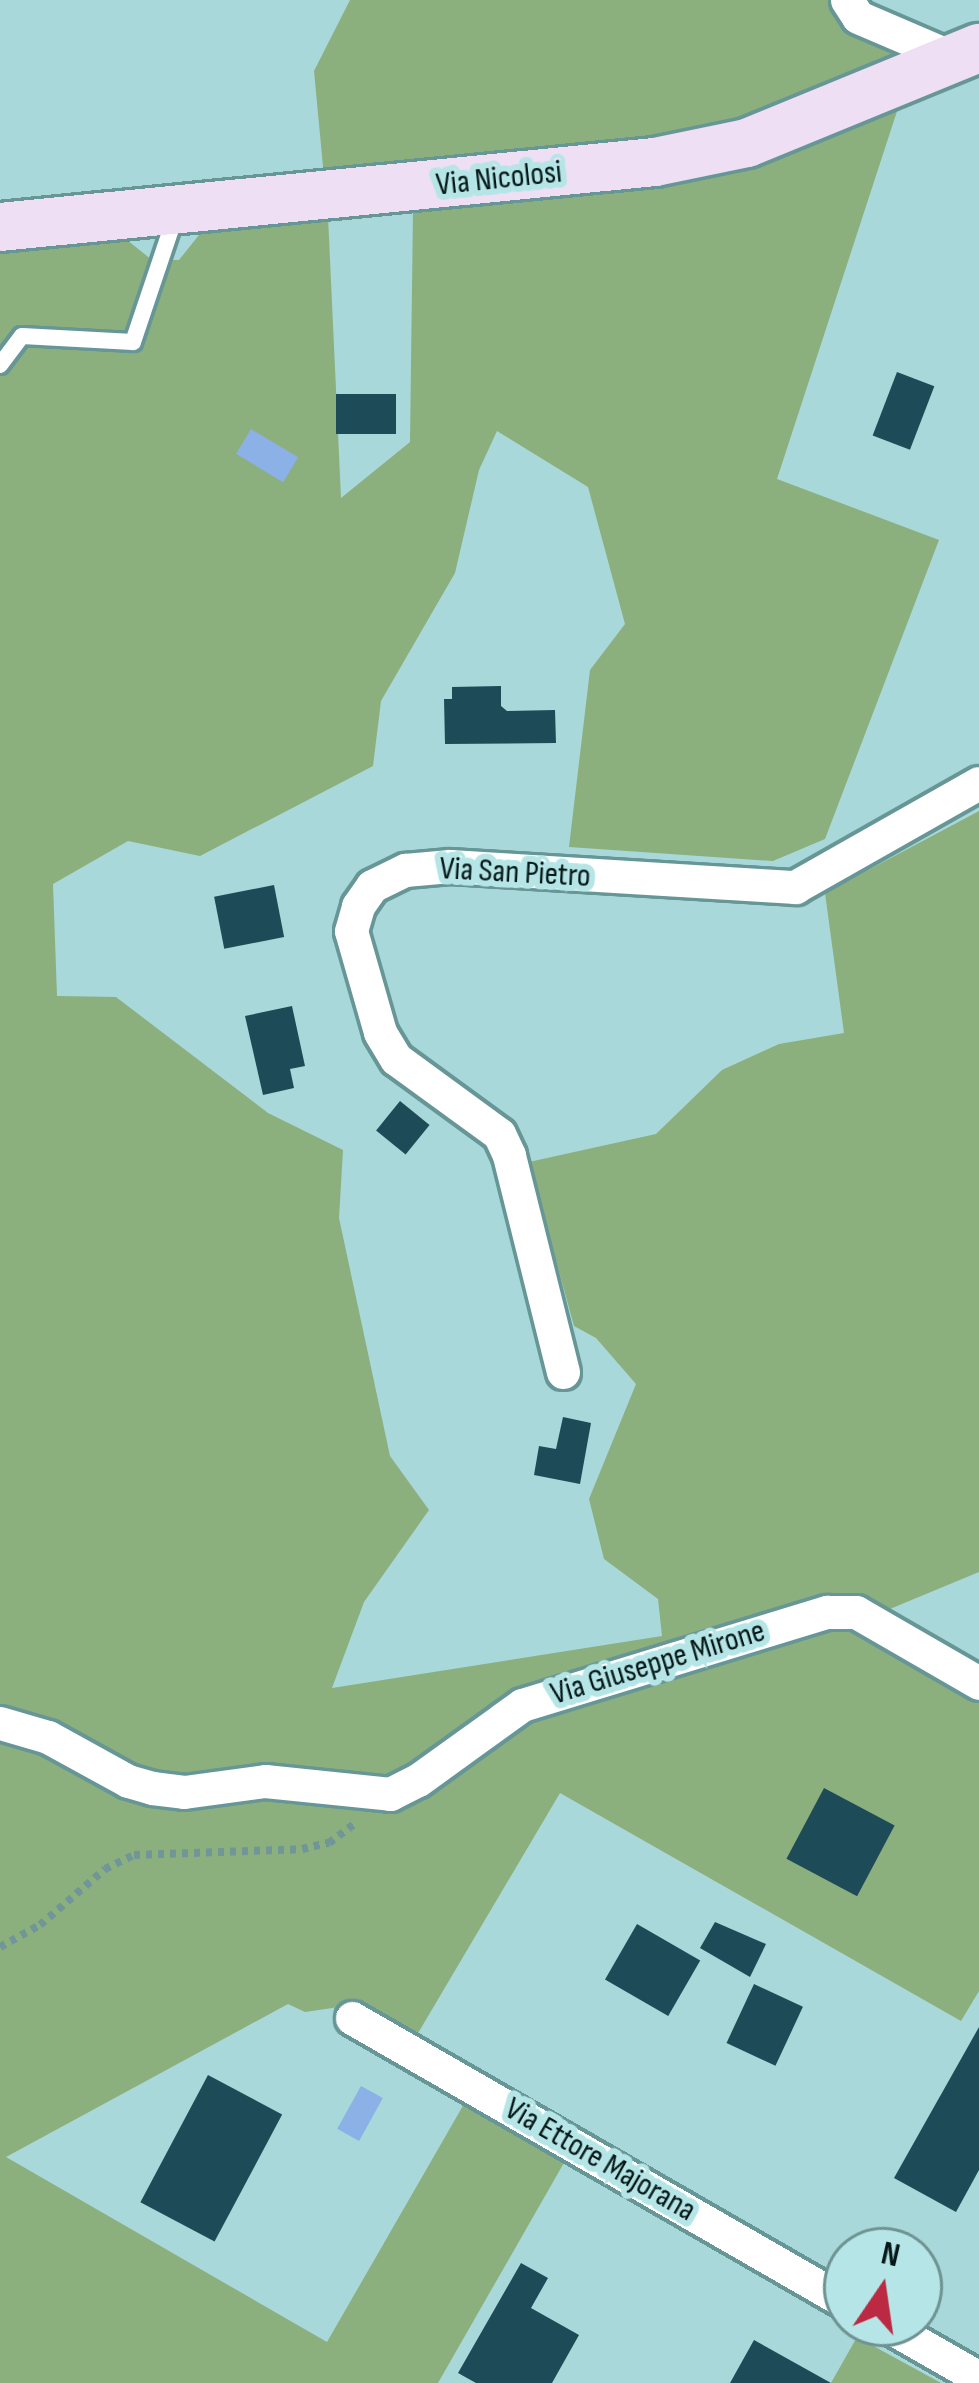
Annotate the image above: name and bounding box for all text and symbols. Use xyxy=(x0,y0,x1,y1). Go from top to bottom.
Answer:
street label: Via Nicolosi xyxy=(434,153,564,205)
street label: Via San Pietro xyxy=(439,849,591,897)
street label: Via Giuseppe Mirone xyxy=(546,1612,770,1714)
street label: Via Ettore Majorana xyxy=(497,2089,703,2231)
north arrow xyxy=(823,2227,943,2347)
text: N xyxy=(877,2233,904,2276)

